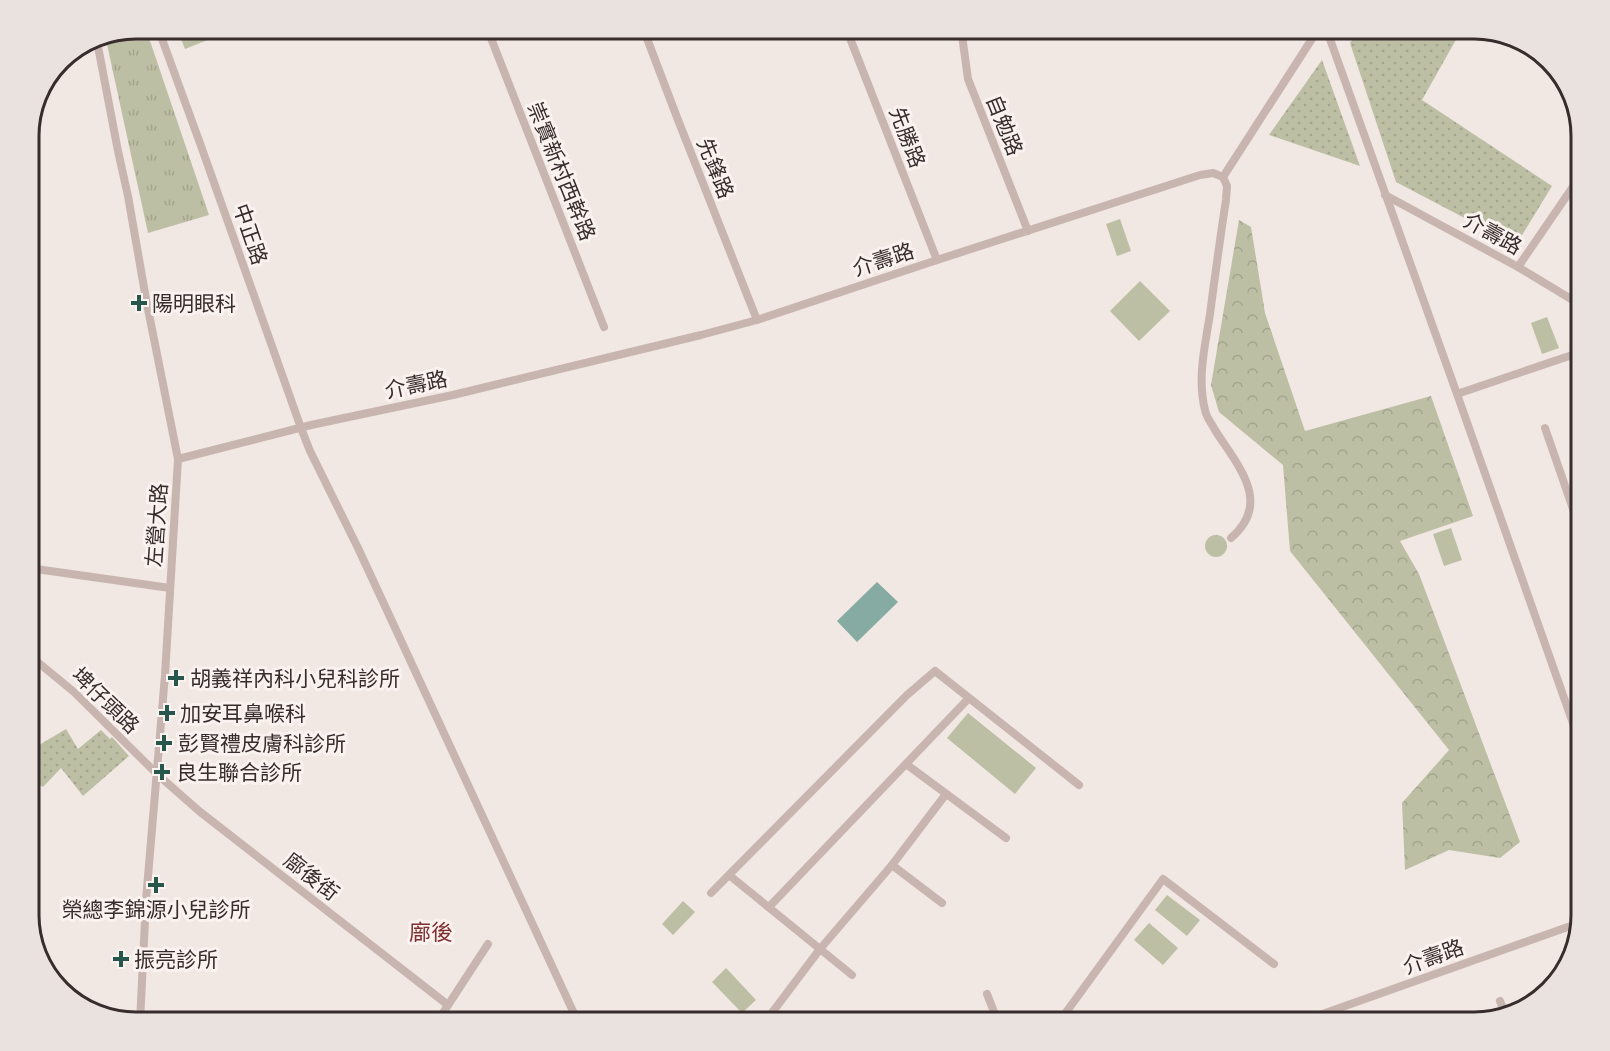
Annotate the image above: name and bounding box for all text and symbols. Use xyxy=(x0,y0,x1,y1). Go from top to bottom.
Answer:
street label: 自勉路 xyxy=(980,91,1030,159)
street label: 崇實新村西幹路 xyxy=(521,98,603,244)
street label: 先勝路 xyxy=(884,103,932,171)
street label: 先鋒路 xyxy=(691,134,741,202)
street label: 中正路 xyxy=(228,200,274,268)
street label: 介壽路 xyxy=(1459,205,1527,261)
street label: 介壽路 xyxy=(849,236,917,282)
place label: 陽明眼科 xyxy=(152,289,236,317)
marker: 陽明眼科 xyxy=(130,294,148,312)
street label: 介壽路 xyxy=(382,364,450,404)
street label: 左營大路 xyxy=(139,482,173,568)
street label: 埤仔頭路 xyxy=(66,661,146,739)
place label: 胡義祥內科小兒科診所 xyxy=(190,664,400,692)
marker: 胡義祥內科小兒科診所 xyxy=(167,669,185,687)
place label: 加安耳鼻喉科 xyxy=(180,699,306,727)
marker: 加安耳鼻喉科 xyxy=(158,704,176,722)
place label: 彭賢禮皮膚科診所 xyxy=(178,729,346,757)
marker: 彭賢禮皮膚科診所 xyxy=(155,734,173,752)
place label: 良生聯合診所 xyxy=(176,758,302,786)
marker: 良生聯合診所 xyxy=(153,763,171,781)
street label: 廍後街 xyxy=(279,846,345,906)
marker: 榮總李錦源小兒診所 xyxy=(147,876,165,894)
place label: 榮總李錦源小兒診所 xyxy=(62,895,251,923)
district label: 廍後 xyxy=(409,917,453,946)
street label: 介壽路 xyxy=(1399,932,1467,980)
place label: 振亮診所 xyxy=(134,945,218,973)
marker: 振亮診所 xyxy=(112,950,130,968)

